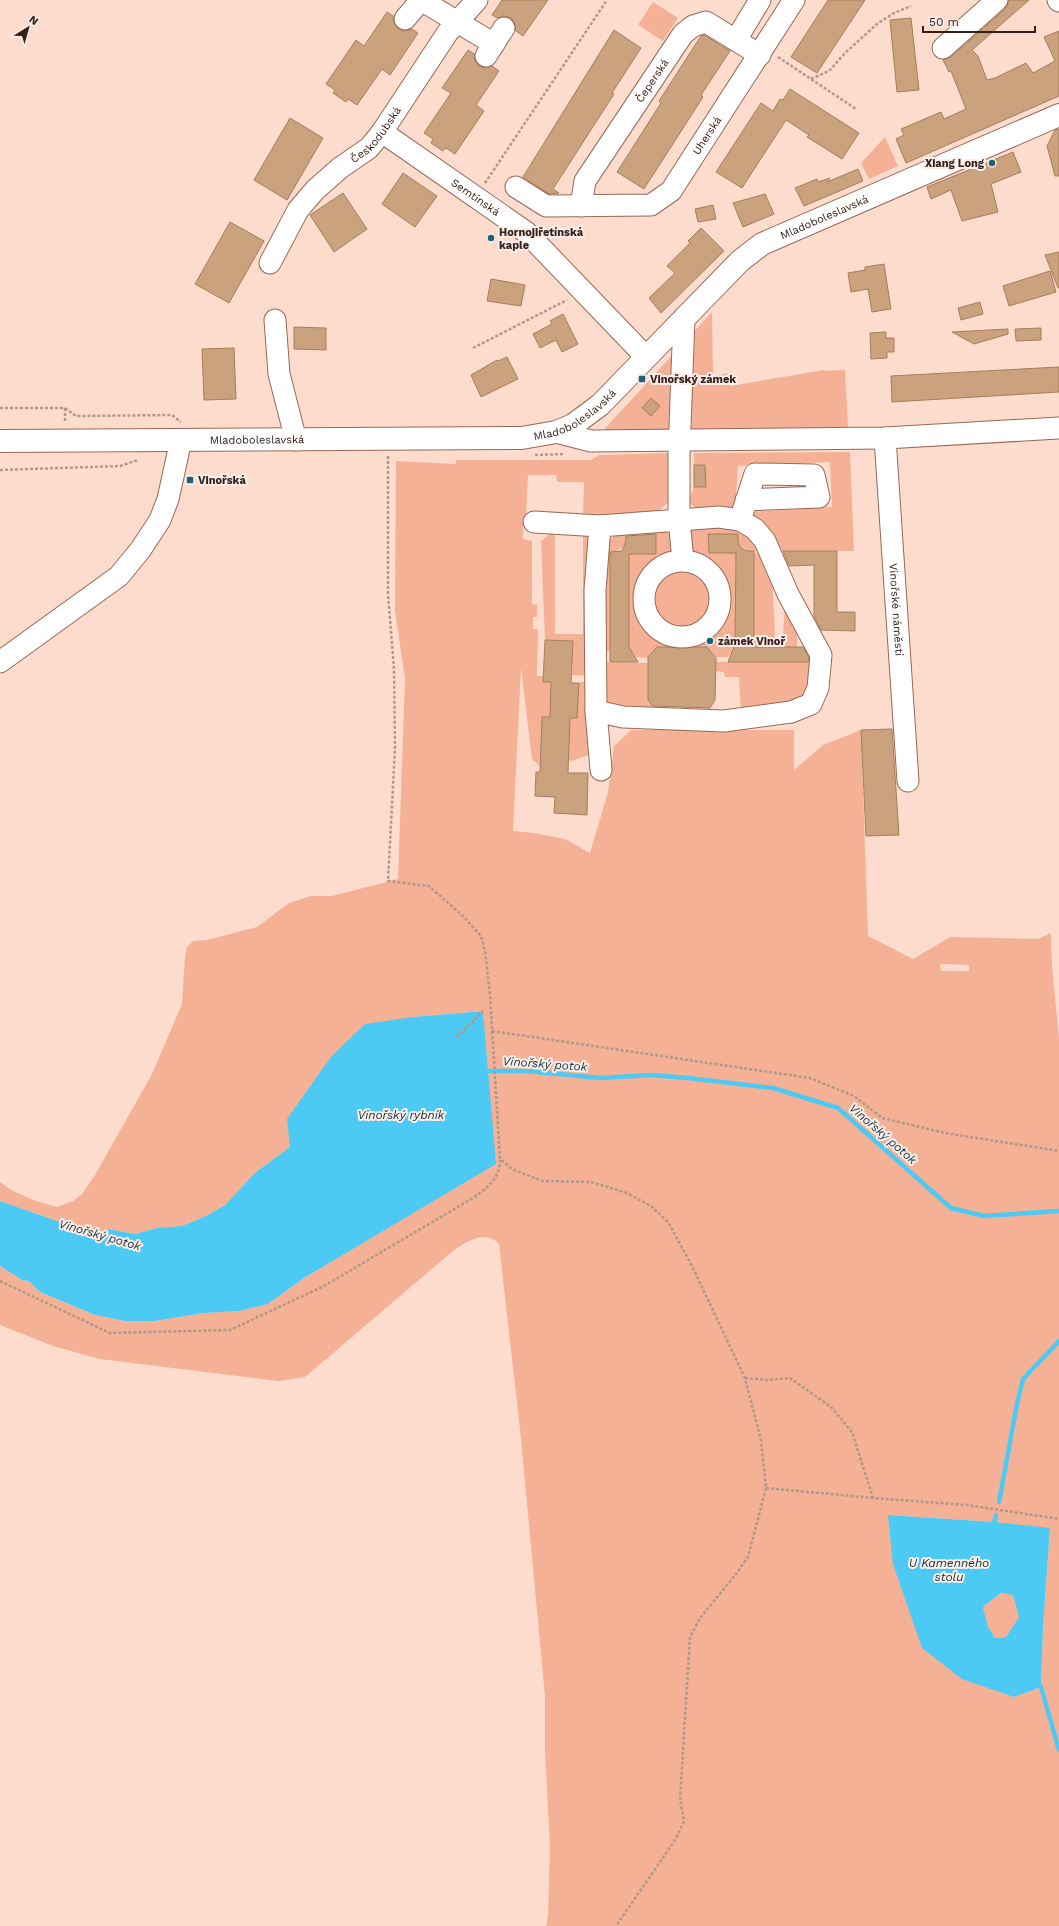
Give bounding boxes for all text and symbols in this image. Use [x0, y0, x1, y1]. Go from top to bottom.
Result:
north arrow [8, 8, 48, 48]
scale bar [923, 8, 1035, 34]
text: N [27, 13, 41, 28]
text: 50 m [929, 15, 959, 29]
street label: Čeperská [632, 57, 672, 105]
street label: Českodubská [347, 104, 404, 166]
street label: Uherská [690, 114, 724, 157]
place label: Xiang Long [925, 157, 985, 170]
marker: Xiang Long [987, 158, 997, 168]
street label: Semtínská [448, 176, 502, 219]
street label: Mladoboleslavská [778, 193, 870, 242]
place label: Hornojiřetínská kaple [499, 226, 584, 252]
marker: Hornojiřetínská kaple [486, 233, 496, 243]
place label: Vinořský zámek [650, 373, 736, 386]
marker: Vinořský zámek [637, 374, 647, 384]
street label: Mladoboleslavská [532, 387, 619, 443]
street label: Mladoboleslavská [210, 433, 304, 447]
place label: Vinořská [198, 474, 246, 487]
marker: Vinořská [185, 475, 195, 485]
street label: Vinořské náměstí [886, 563, 906, 657]
place label: zámek Vinoř [718, 635, 785, 648]
marker: zámek Vinoř [705, 636, 715, 646]
water label: Vinořský potok [502, 1054, 588, 1074]
water label: Vinořský potok [846, 1101, 920, 1167]
water label: Vinořský rybník [358, 1108, 445, 1122]
water label: Vinořský potok [57, 1217, 143, 1254]
water label: U Kamenného stolu [909, 1556, 989, 1584]

